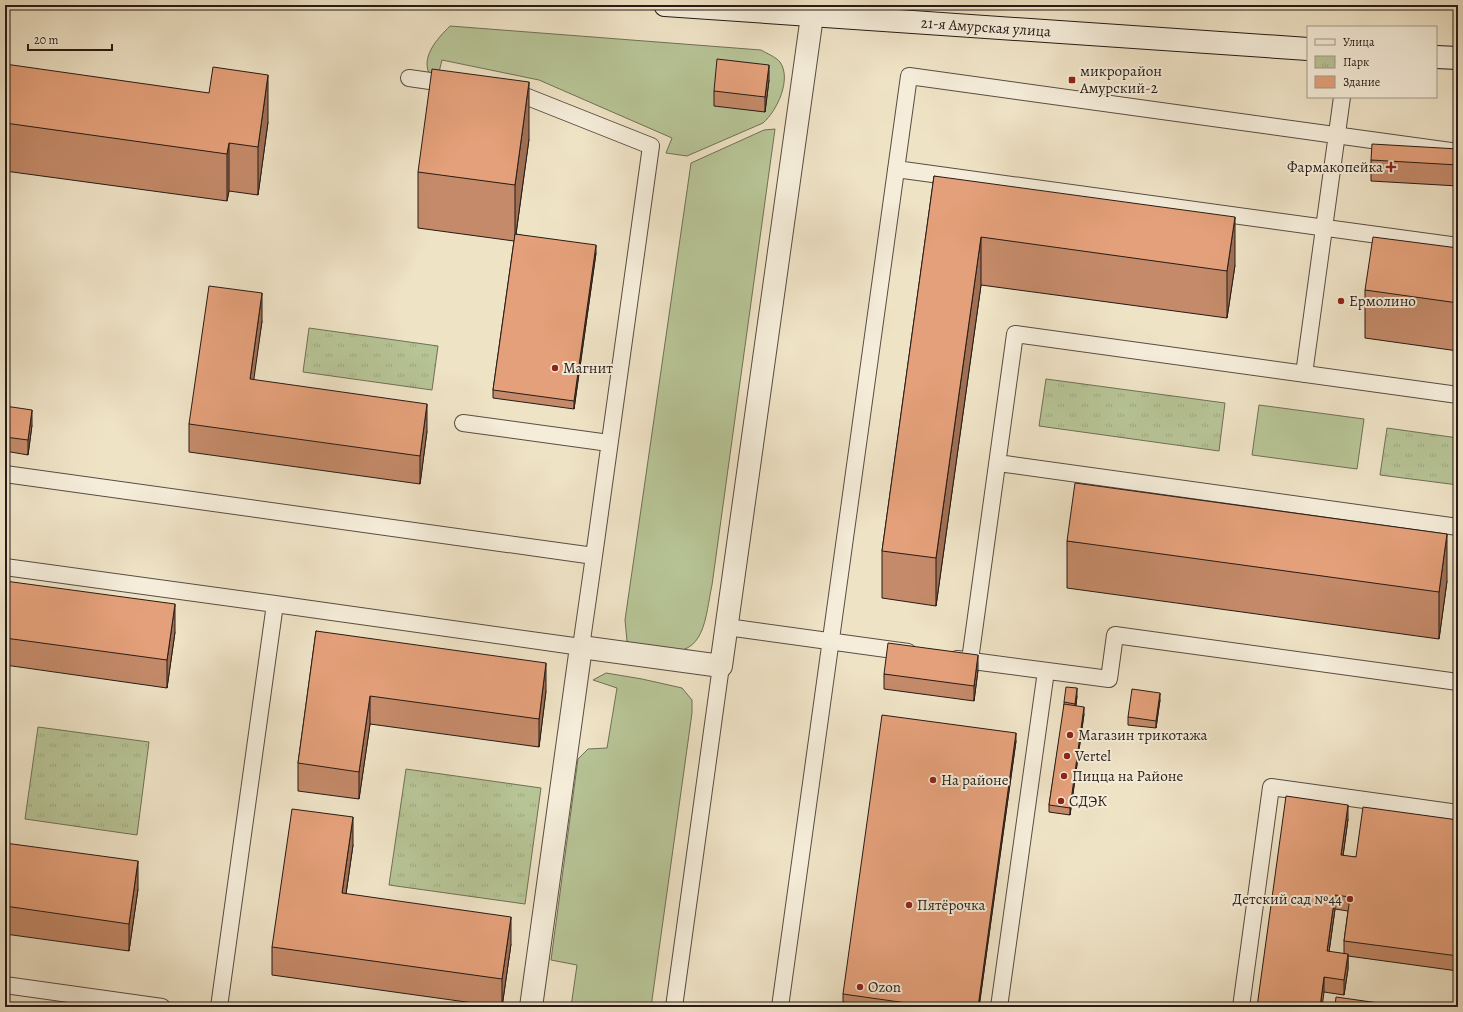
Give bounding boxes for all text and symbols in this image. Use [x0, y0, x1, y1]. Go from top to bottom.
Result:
street label: 21-я Амурская улица [920, 12, 1052, 42]
scale bar [28, 26, 112, 52]
legend [1307, 26, 1437, 98]
text: 20 m [34, 32, 58, 48]
text: Улица [1343, 34, 1375, 50]
text: Парк [1343, 54, 1369, 70]
place label: микрорайон Амурский-2 [1079, 61, 1162, 98]
text: Здание [1343, 74, 1380, 90]
marker: микрорайон Амурский-2 [1067, 75, 1077, 85]
place label: Фармакопейка [1287, 157, 1383, 177]
marker: Фармакопейка [1386, 162, 1396, 172]
place label: Ермолино [1349, 291, 1416, 311]
marker: Ермолино [1336, 296, 1346, 306]
place label: Магнит [563, 358, 613, 378]
marker: Магнит [550, 363, 560, 373]
place label: Магазин трикотажа [1078, 725, 1208, 745]
marker: Магазин трикотажа [1065, 730, 1075, 740]
place label: Vertel [1074, 746, 1111, 766]
marker: Vertel [1062, 751, 1072, 761]
place label: Пицца на Районе [1072, 766, 1183, 786]
place label: На районе [941, 770, 1009, 790]
marker: Пицца на Районе [1059, 771, 1069, 781]
marker: На районе [928, 775, 938, 785]
place label: СДЭК [1069, 791, 1107, 811]
marker: СДЭК [1056, 796, 1066, 806]
place label: Детский сад №44 [1233, 889, 1342, 909]
marker: Детский сад №44 [1345, 894, 1355, 904]
place label: Пятёрочка [917, 895, 986, 915]
marker: Пятёрочка [904, 900, 914, 910]
place label: Ozon [868, 977, 901, 997]
marker: Ozon [855, 982, 865, 992]

